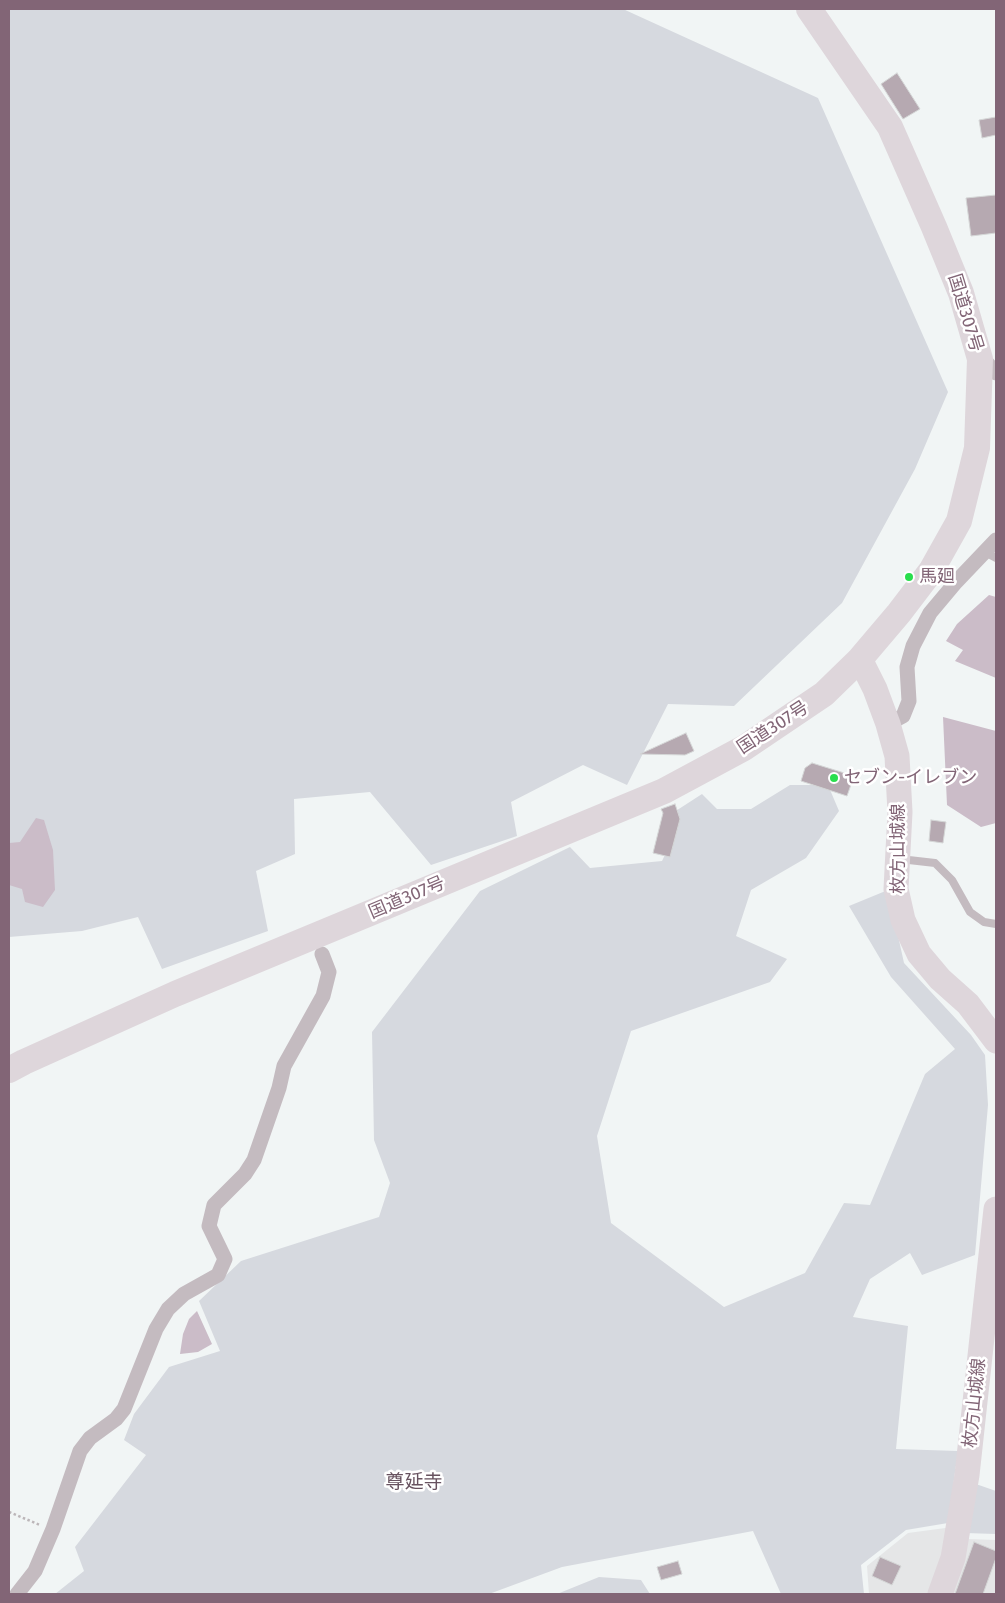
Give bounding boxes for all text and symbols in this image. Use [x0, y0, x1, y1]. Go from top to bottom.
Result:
street label: 国道307号 [943, 271, 987, 355]
place label: 馬廻 [919, 566, 955, 588]
marker: 馬廻 [903, 571, 915, 583]
street label: 国道307号 [733, 697, 813, 759]
place label: セブン-イレブン [844, 767, 977, 789]
marker: セブン-イレブン [828, 772, 840, 784]
street label: 枚方山城線 [888, 804, 910, 894]
street label: 国道307号 [366, 872, 448, 924]
street label: 枚方山城線 [960, 1357, 990, 1449]
district label: 尊延寺 [386, 1472, 442, 1494]

